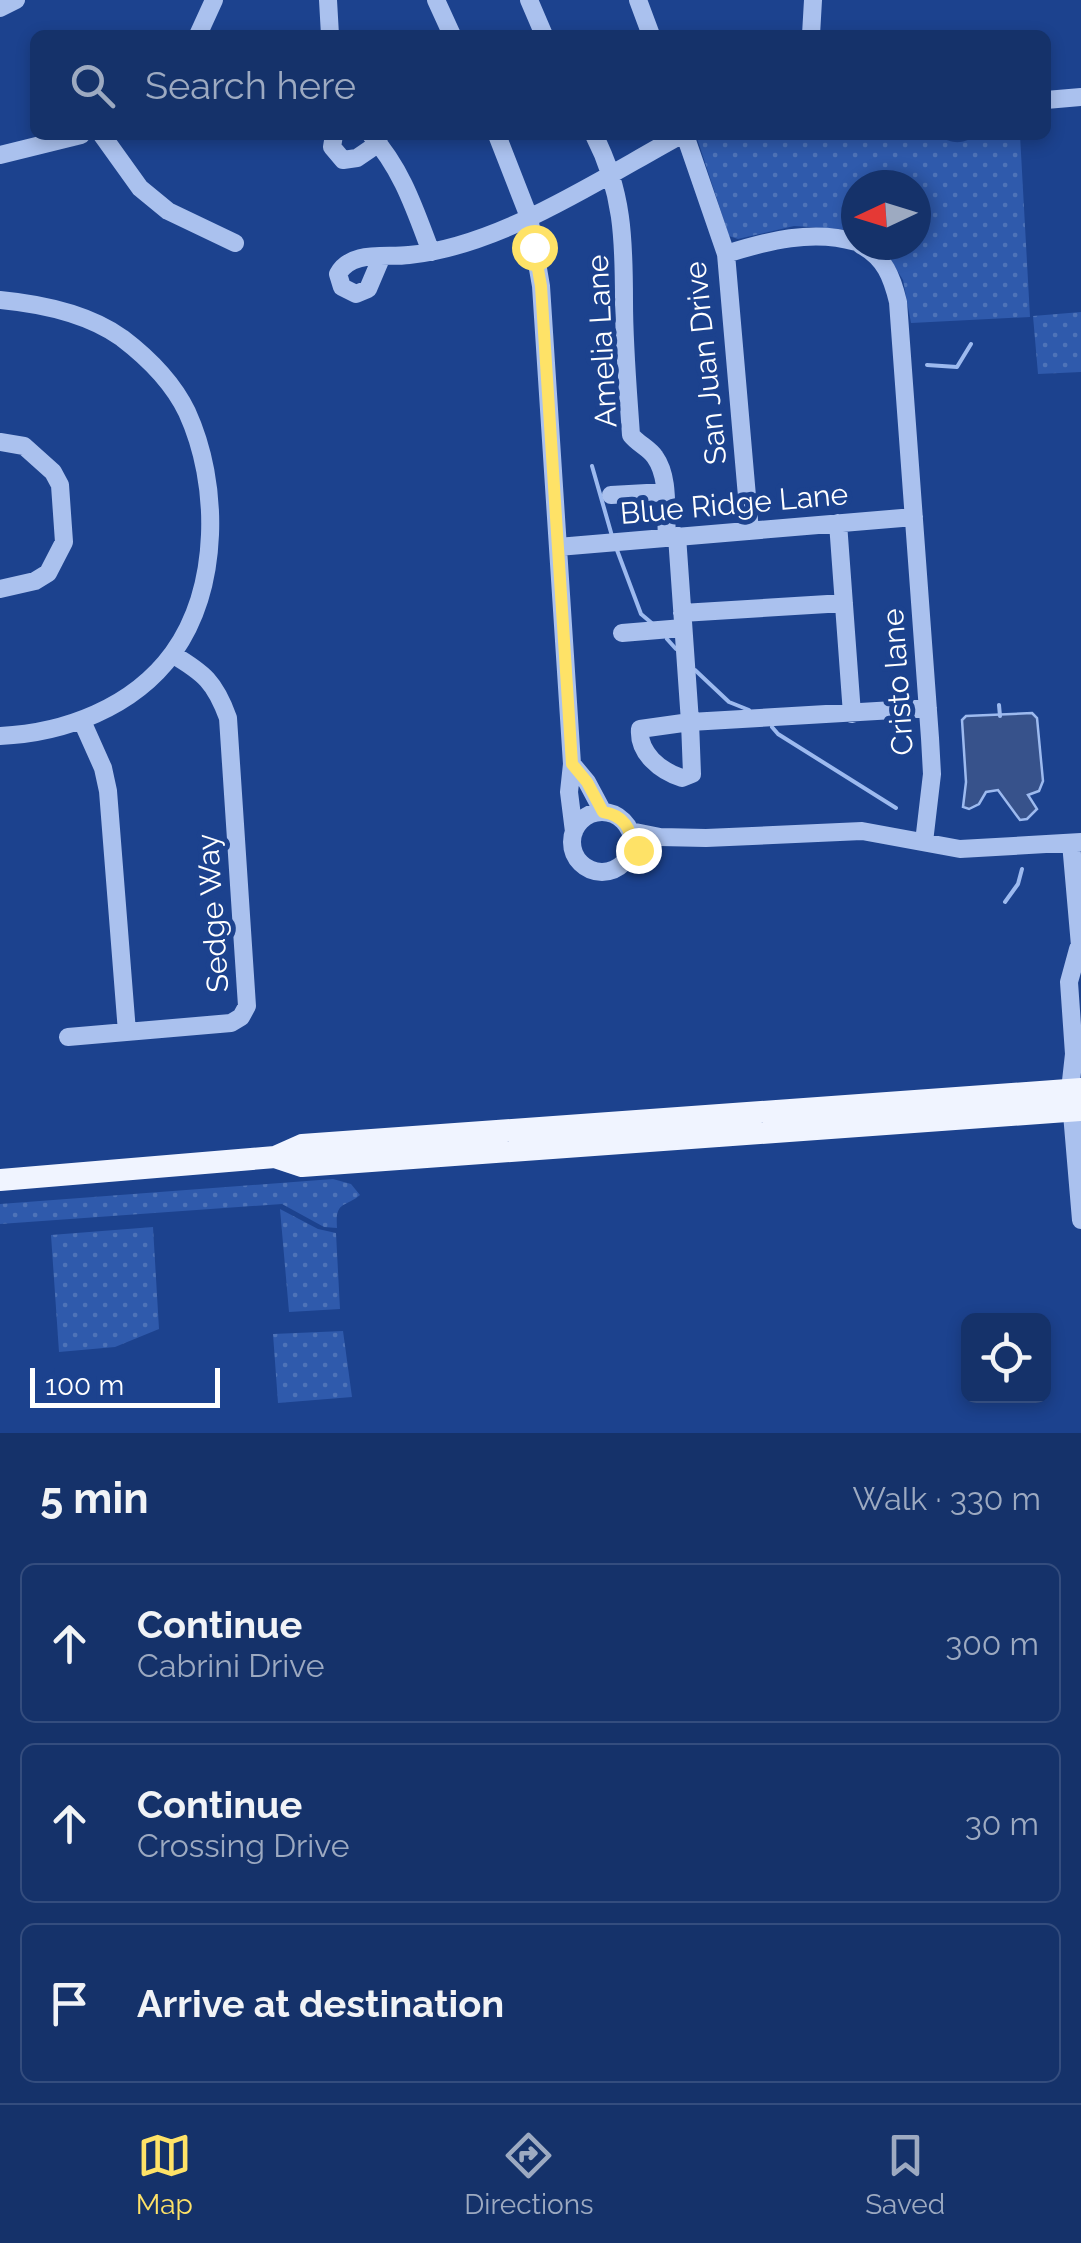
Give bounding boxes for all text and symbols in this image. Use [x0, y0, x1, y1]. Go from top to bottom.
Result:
search box [30, 30, 1051, 140]
icon: search [65, 58, 120, 113]
text: Search here [145, 63, 356, 108]
north arrow [841, 170, 931, 260]
route start [512, 225, 558, 271]
street label: Amelia Lane [579, 254, 624, 428]
street label: San Juan Drive [677, 260, 734, 466]
street label: Blue Ridge Lane [619, 476, 849, 531]
street label: Cristo lane [875, 607, 920, 757]
route end [616, 828, 662, 874]
street label: Sedge Way [189, 832, 236, 994]
map controls [961, 1313, 1051, 1403]
button: locate [961, 1313, 1051, 1403]
scale bar [30, 1363, 220, 1408]
text: 100 m [45, 1369, 124, 1402]
text: 5 min [40, 1474, 149, 1523]
text: Walk · 330 m [852, 1480, 1041, 1517]
text: Continue [137, 1602, 302, 1647]
icon: ahead [42, 1616, 97, 1671]
text: 300 m [945, 1625, 1039, 1662]
text: Cabrini Drive [137, 1647, 325, 1684]
text: Continue [137, 1782, 302, 1827]
icon: ahead [42, 1796, 97, 1851]
text: 30 m [965, 1805, 1039, 1842]
text: Crossing Drive [137, 1827, 350, 1864]
icon: arrive [42, 1976, 97, 2031]
text: Arrive at destination [137, 1981, 504, 2026]
tab: Map [136, 2128, 193, 2221]
tab: Directions [464, 2128, 594, 2221]
tab: Saved [865, 2128, 945, 2221]

